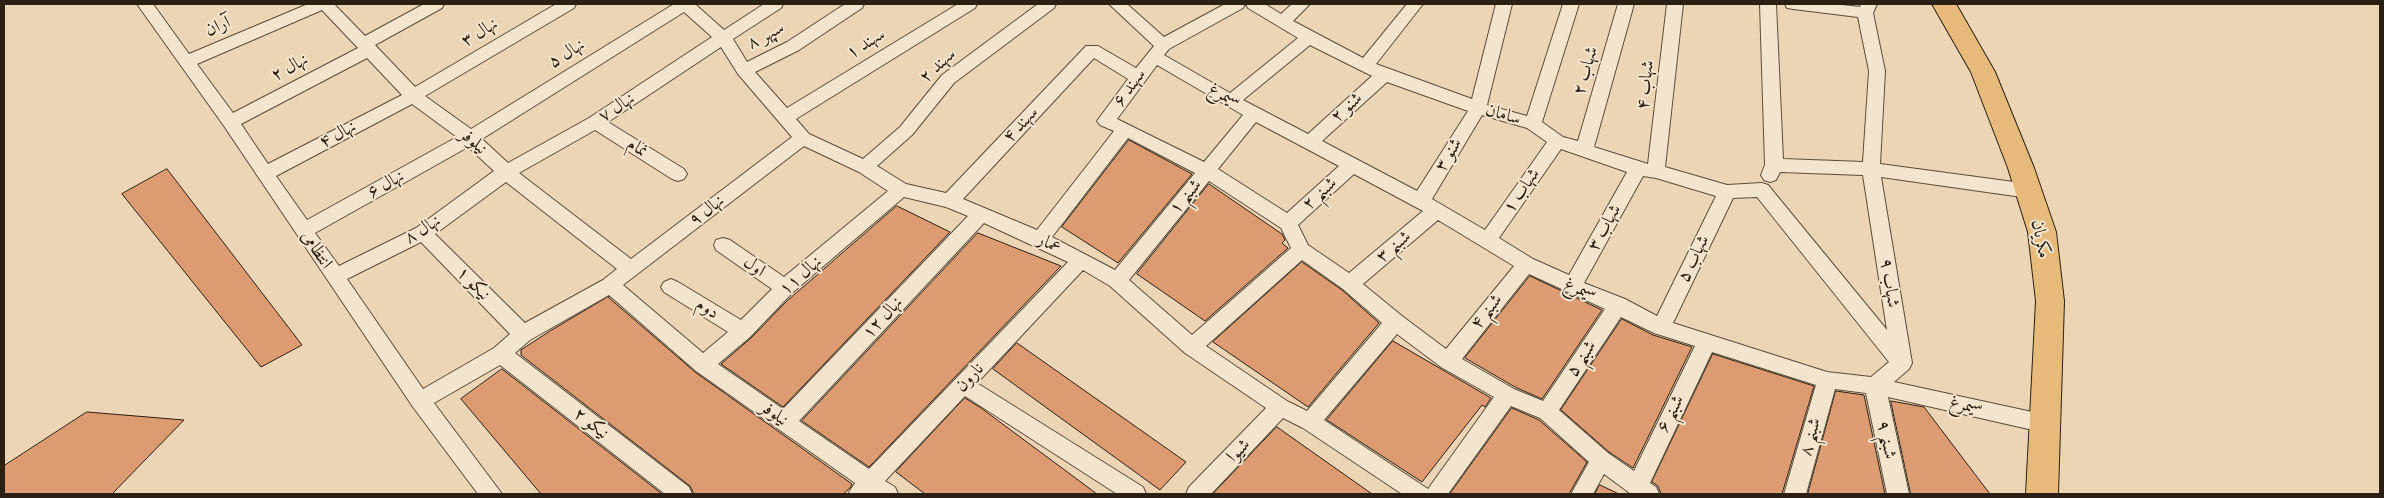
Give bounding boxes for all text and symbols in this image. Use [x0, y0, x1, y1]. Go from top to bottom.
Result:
street label: آران [202, 12, 234, 42]
street label: نهال ۳ [458, 14, 502, 52]
street label: سپهر ۸ [744, 17, 788, 55]
street label: سهند ۱ [843, 24, 889, 64]
street label: نهال ۵ [545, 35, 589, 73]
street label: سهند ۲ [915, 44, 961, 88]
street label: شهاب ۲ [1569, 44, 1603, 98]
street label: نهال ۲ [268, 49, 312, 87]
street label: شهاب ۴ [1633, 59, 1659, 111]
street label: سهند ۶ [1109, 65, 1151, 111]
street label: سیمرغ [1204, 79, 1244, 113]
street label: نهال ۷ [595, 88, 639, 128]
street label: شنو ۲ [1327, 88, 1367, 128]
street label: سامان [1483, 100, 1523, 130]
street label: سهند ۴ [999, 102, 1043, 148]
street label: نهال ۴ [316, 116, 360, 154]
street label: نیلوفر [455, 124, 491, 160]
street label: نمام [623, 134, 651, 162]
street label: شنو ۳ [1431, 134, 1467, 176]
street label: شهاب ۱ [1499, 164, 1545, 218]
street label: نهال ۶ [364, 166, 408, 204]
street label: شبنم ۲ [1298, 173, 1342, 215]
street label: شبنم ۱ [1165, 175, 1207, 219]
street label: نهال ۹ [685, 191, 729, 231]
street label: شهاب ۳ [1584, 201, 1626, 255]
street label: نهال ۸ [401, 211, 445, 249]
street label: مکریان [2026, 218, 2054, 260]
street label: شبنم ۳ [1372, 226, 1416, 268]
street label: انتظامی [295, 227, 337, 273]
street label: عمار [1033, 229, 1065, 259]
street label: شهاب ۵ [1673, 232, 1715, 286]
street label: اول [739, 252, 769, 282]
street label: نهال ۱۱ [775, 252, 827, 300]
street label: شهاب ۹ [1874, 257, 1904, 309]
street label: نیکو ۱ [452, 263, 494, 305]
street label: سیمرغ [1561, 274, 1599, 306]
street label: شبنم ۴ [1466, 290, 1508, 334]
street label: نهال ۱۲ [858, 293, 908, 343]
street label: دوم [691, 294, 723, 324]
street label: شبنم ۵ [1562, 337, 1602, 381]
street label: نارون [951, 359, 989, 397]
street label: شبنم ۶ [1653, 392, 1689, 436]
street label: سیمرغ [1947, 392, 1985, 420]
street label: نیلوفر [756, 397, 792, 431]
street label: نیکو ۲ [569, 403, 613, 445]
street label: شبنم ۸ [1796, 415, 1826, 459]
street label: شبنم ۹ [1871, 419, 1901, 461]
street label: شیوا [1223, 435, 1255, 467]

